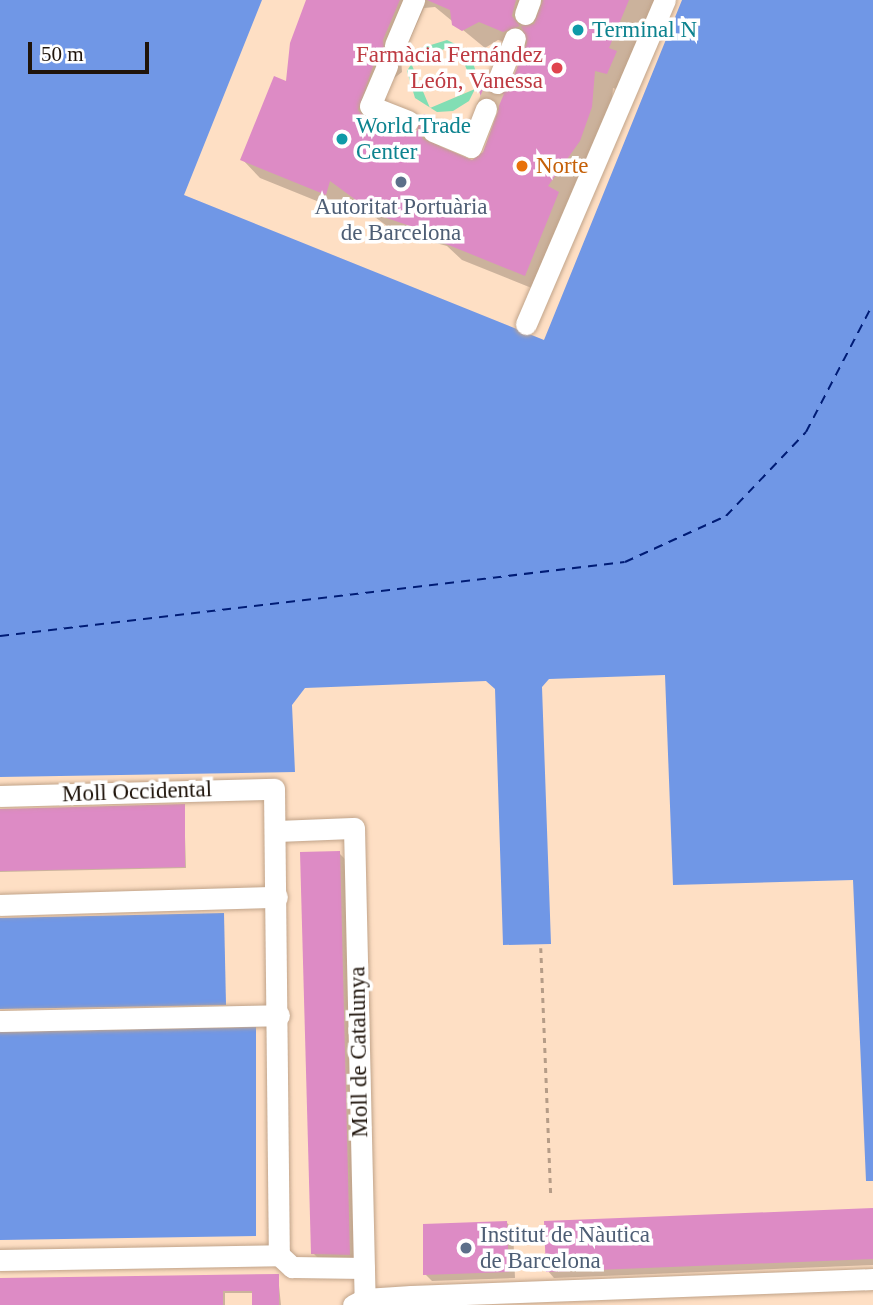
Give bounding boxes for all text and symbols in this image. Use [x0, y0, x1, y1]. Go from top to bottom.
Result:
place label: Terminal N [592, 16, 696, 44]
marker: Terminal N [570, 22, 586, 38]
scale bar [32, 28, 152, 72]
place label: Farmàcia Fernández León, Vanessa [348, 41, 543, 95]
text: 50 m [41, 42, 84, 66]
marker: Farmàcia Fernández León, Vanessa [549, 60, 565, 76]
place label: World Trade Center [356, 112, 472, 166]
marker: World Trade Center [334, 131, 350, 147]
place label: Norte [536, 152, 591, 180]
marker: Norte [514, 158, 530, 174]
marker: Autoritat Portuària de Barcelona [393, 174, 409, 190]
place label: Autoritat Portuària de Barcelona [310, 193, 492, 247]
street label: Moll Occidental [62, 776, 212, 808]
street label: Moll de Catalunya [344, 966, 374, 1138]
place label: Institut de Nàutica de Barcelona [480, 1221, 658, 1275]
marker: Institut de Nàutica de Barcelona [458, 1240, 474, 1256]

